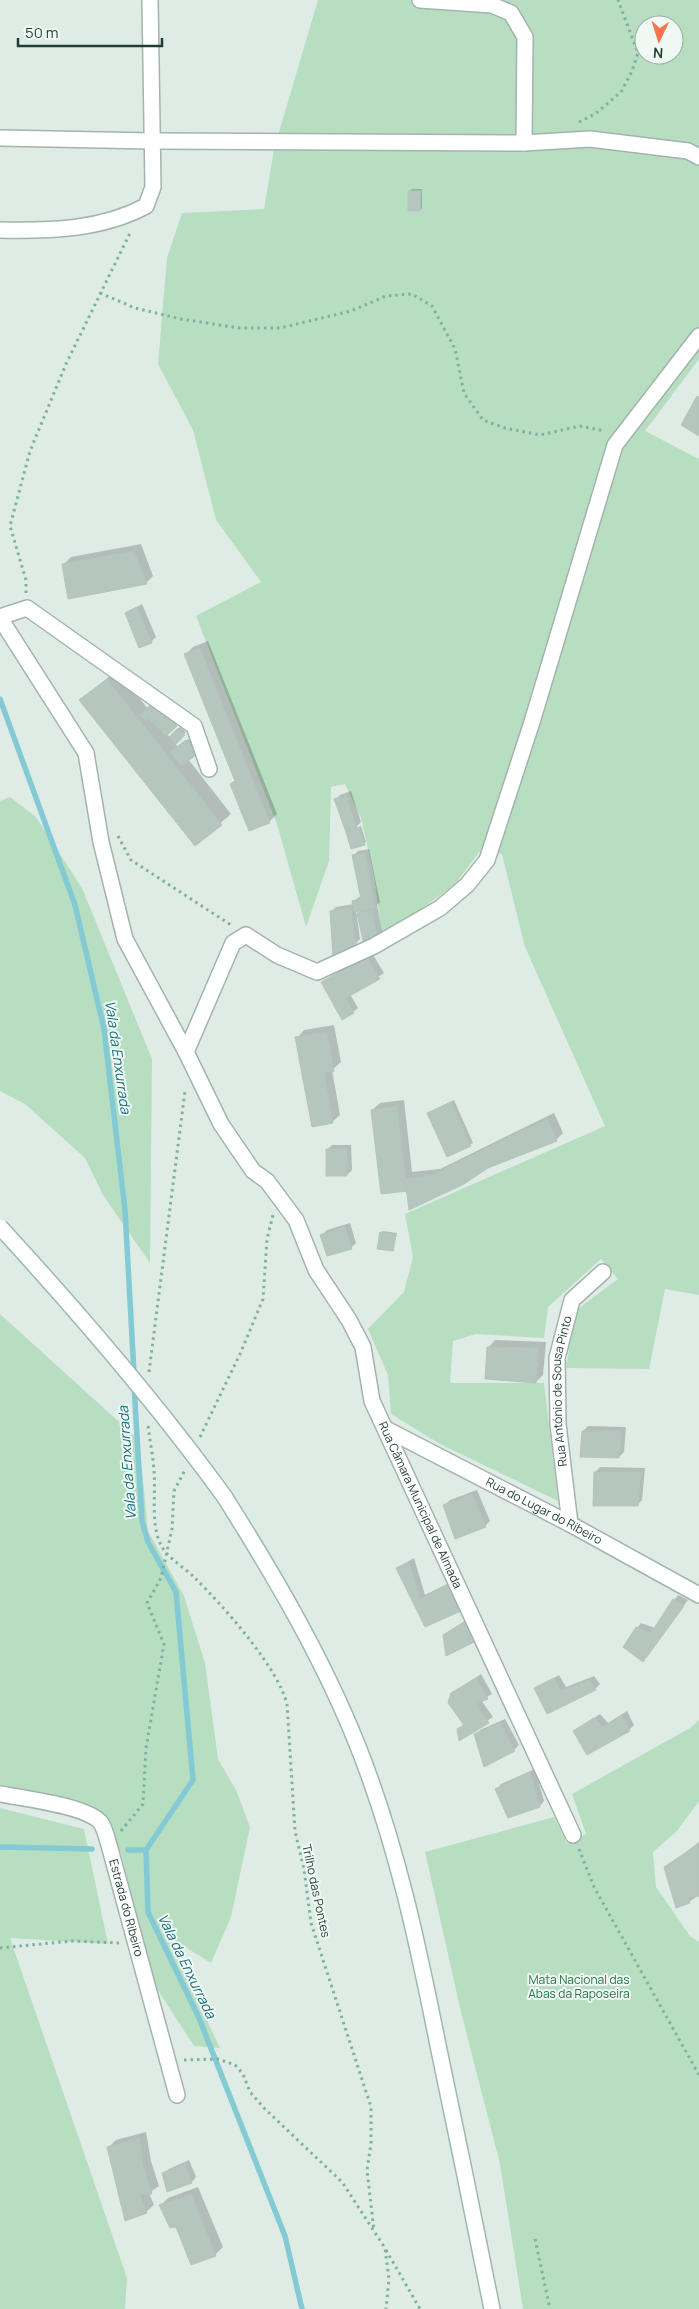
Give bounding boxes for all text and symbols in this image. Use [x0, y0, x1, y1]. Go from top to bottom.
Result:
scale bar [18, 15, 161, 47]
north arrow [634, 15, 684, 65]
text: 50 m [25, 22, 59, 43]
text: N [652, 44, 664, 63]
water label: Vala da Enxurrada [101, 999, 136, 1116]
street label: Rua António de Sousa Pinto [548, 1314, 576, 1468]
water label: Vala da Enxurrada [113, 1404, 140, 1521]
street label: Rua Câmara Municipal de Almada [375, 1419, 467, 1591]
street label: Rua do Lugar do Ribeiro [483, 1473, 606, 1548]
street label: Trilho das Pontes [298, 1843, 335, 1939]
street label: Estrada do Ribeiro [105, 1857, 148, 1958]
water label: Vala da Enxurrada [154, 1910, 222, 2022]
park label: Mata Nacional das Abas da Raposeira [528, 1971, 630, 2002]

